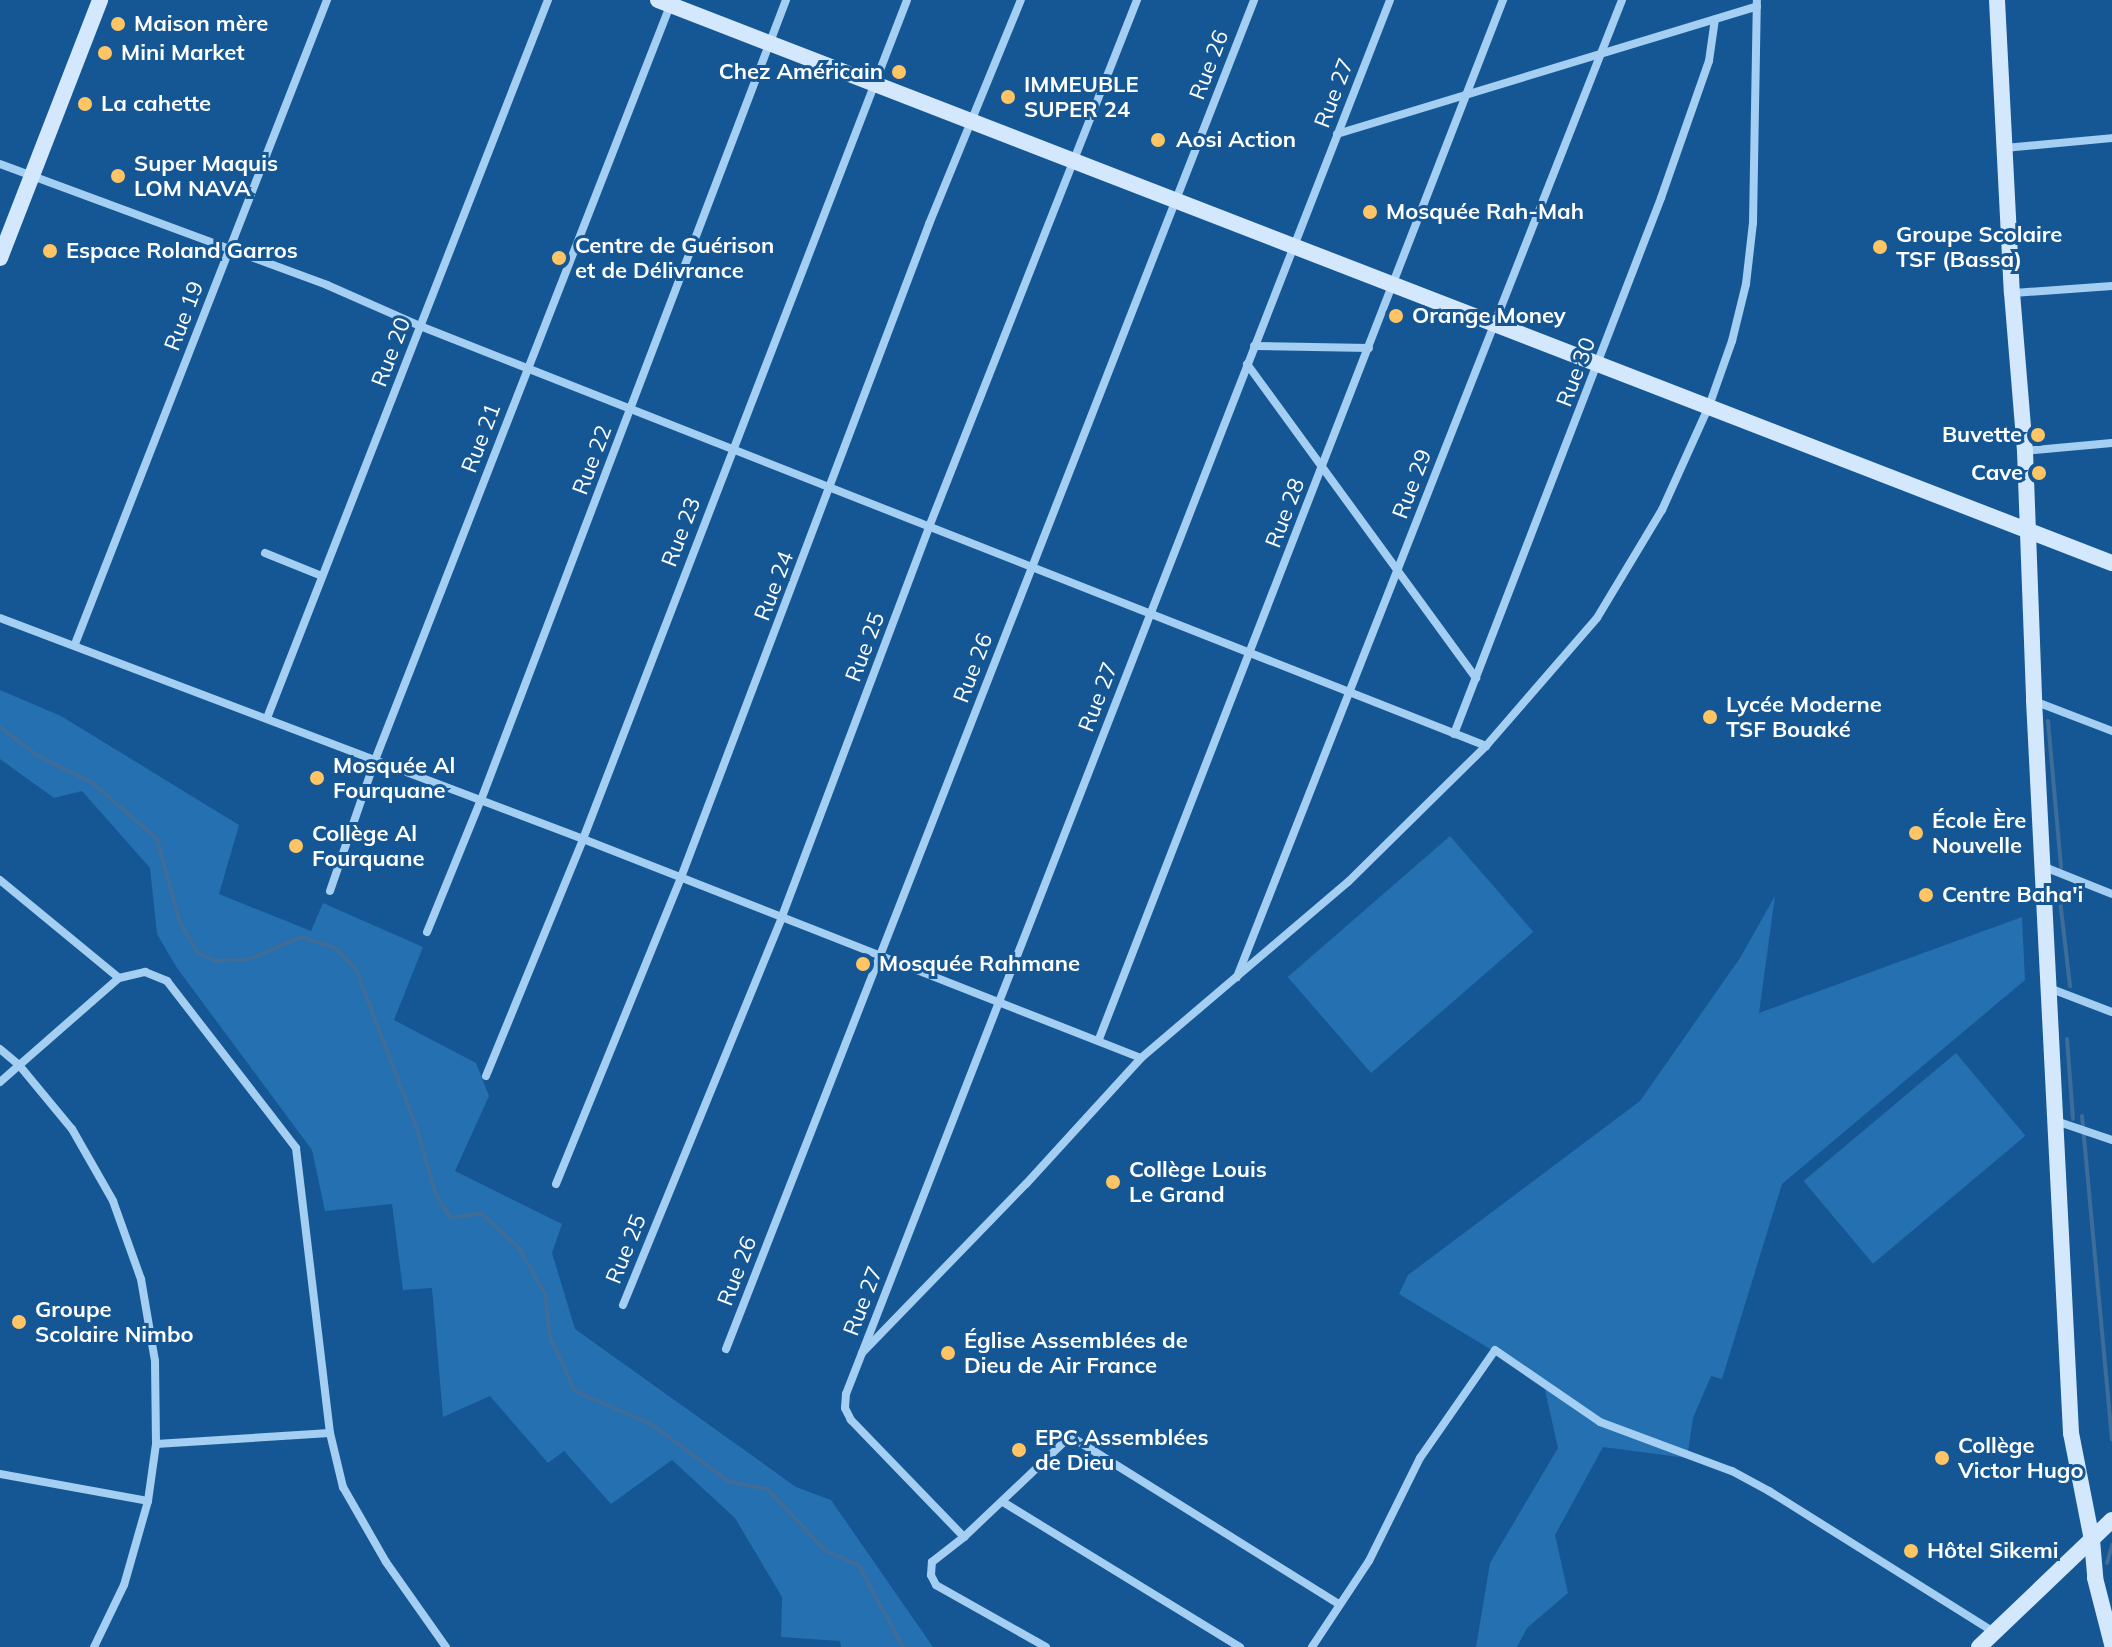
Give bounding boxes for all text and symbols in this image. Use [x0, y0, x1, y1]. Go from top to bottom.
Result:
place label: Maison mère [134, 11, 268, 37]
marker: Maison mère [109, 15, 127, 33]
street label: Rue 26 [1184, 27, 1234, 103]
place label: Mini Market [121, 40, 245, 66]
marker: Mini Market [96, 44, 114, 62]
street label: Rue 27 [1309, 55, 1359, 131]
place label: Chez Américain [719, 59, 883, 85]
marker: Chez Américain [890, 63, 908, 81]
place label: IMMEUBLE SUPER 24 [1024, 71, 1138, 122]
marker: IMMEUBLE SUPER 24 [999, 88, 1017, 106]
place label: La cahette [101, 91, 211, 117]
marker: La cahette [76, 95, 94, 113]
place label: Aosi Action [1176, 127, 1296, 153]
marker: Aosi Action [1147, 129, 1169, 151]
place label: Super Maquis LOM NAVA [134, 150, 278, 202]
marker: Super Maquis LOM NAVA [109, 167, 127, 185]
place label: Mosquée Rah-Mah [1386, 199, 1584, 225]
marker: Mosquée Rah-Mah [1361, 203, 1379, 221]
place label: Groupe Scolaire TSF (Bassa) [1896, 221, 2062, 272]
place label: Centre de Guérison et de Délivrance [575, 232, 774, 284]
place label: Espace Roland Garros [66, 238, 298, 264]
marker: Groupe Scolaire TSF (Bassa) [1871, 238, 1889, 256]
marker: Espace Roland Garros [41, 242, 59, 260]
marker: Centre de Guérison et de Délivrance [550, 249, 568, 267]
street label: Rue 19 [159, 278, 209, 354]
place label: Orange Money [1412, 303, 1566, 329]
marker: Orange Money [1387, 307, 1405, 325]
street label: Rue 20 [366, 314, 416, 390]
street label: Rue 30 [1551, 334, 1601, 410]
street label: Rue 21 [456, 400, 506, 476]
street label: Rue 22 [567, 422, 617, 498]
place label: Buvette [1942, 422, 2022, 448]
marker: Buvette [2029, 426, 2047, 444]
street label: Rue 29 [1387, 446, 1437, 522]
place label: Cave [1971, 460, 2023, 486]
marker: Cave [2030, 464, 2048, 482]
street label: Rue 28 [1260, 475, 1310, 551]
street label: Rue 23 [656, 494, 706, 570]
street label: Rue 24 [749, 548, 799, 624]
street label: Rue 25 [840, 609, 890, 685]
street label: Rue 26 [948, 630, 998, 706]
street label: Rue 27 [1073, 659, 1123, 735]
place label: Lycée Moderne TSF Bouaké [1726, 691, 1882, 742]
marker: Lycée Moderne TSF Bouaké [1701, 708, 1719, 726]
place label: Mosquée Al Fourquane [333, 752, 455, 804]
marker: Mosquée Al Fourquane [308, 769, 326, 787]
place label: École Ère Nouvelle [1932, 807, 2026, 858]
place label: Collège Al Fourquane [312, 820, 425, 872]
marker: École Ère Nouvelle [1907, 824, 1925, 842]
marker: Collège Al Fourquane [287, 837, 305, 855]
place label: Centre Baha'i [1942, 882, 2083, 908]
marker: Centre Baha'i [1917, 886, 1935, 904]
place label: Mosquée Rahmane [879, 951, 1080, 977]
marker: Mosquée Rahmane [854, 955, 872, 973]
place label: Collège Louis Le Grand [1129, 1156, 1267, 1208]
marker: Collège Louis Le Grand [1104, 1173, 1122, 1191]
street label: Rue 25 [600, 1211, 652, 1287]
street label: Rue 26 [712, 1233, 762, 1309]
street label: Rue 27 [838, 1263, 888, 1339]
place label: Groupe Scolaire Nimbo [35, 1296, 194, 1348]
marker: Groupe Scolaire Nimbo [10, 1313, 28, 1331]
place label: Église Assemblées de Dieu de Air France [964, 1327, 1188, 1378]
marker: Église Assemblées de Dieu de Air France [939, 1344, 957, 1362]
place label: EPC Assemblées de Dieu [1035, 1424, 1208, 1476]
place label: Collège Victor Hugo [1958, 1432, 2084, 1484]
marker: EPC Assemblées de Dieu [1010, 1441, 1028, 1459]
marker: Collège Victor Hugo [1933, 1449, 1951, 1467]
place label: Hôtel Sikemi [1927, 1538, 2058, 1564]
marker: Hôtel Sikemi [1902, 1542, 1920, 1560]

